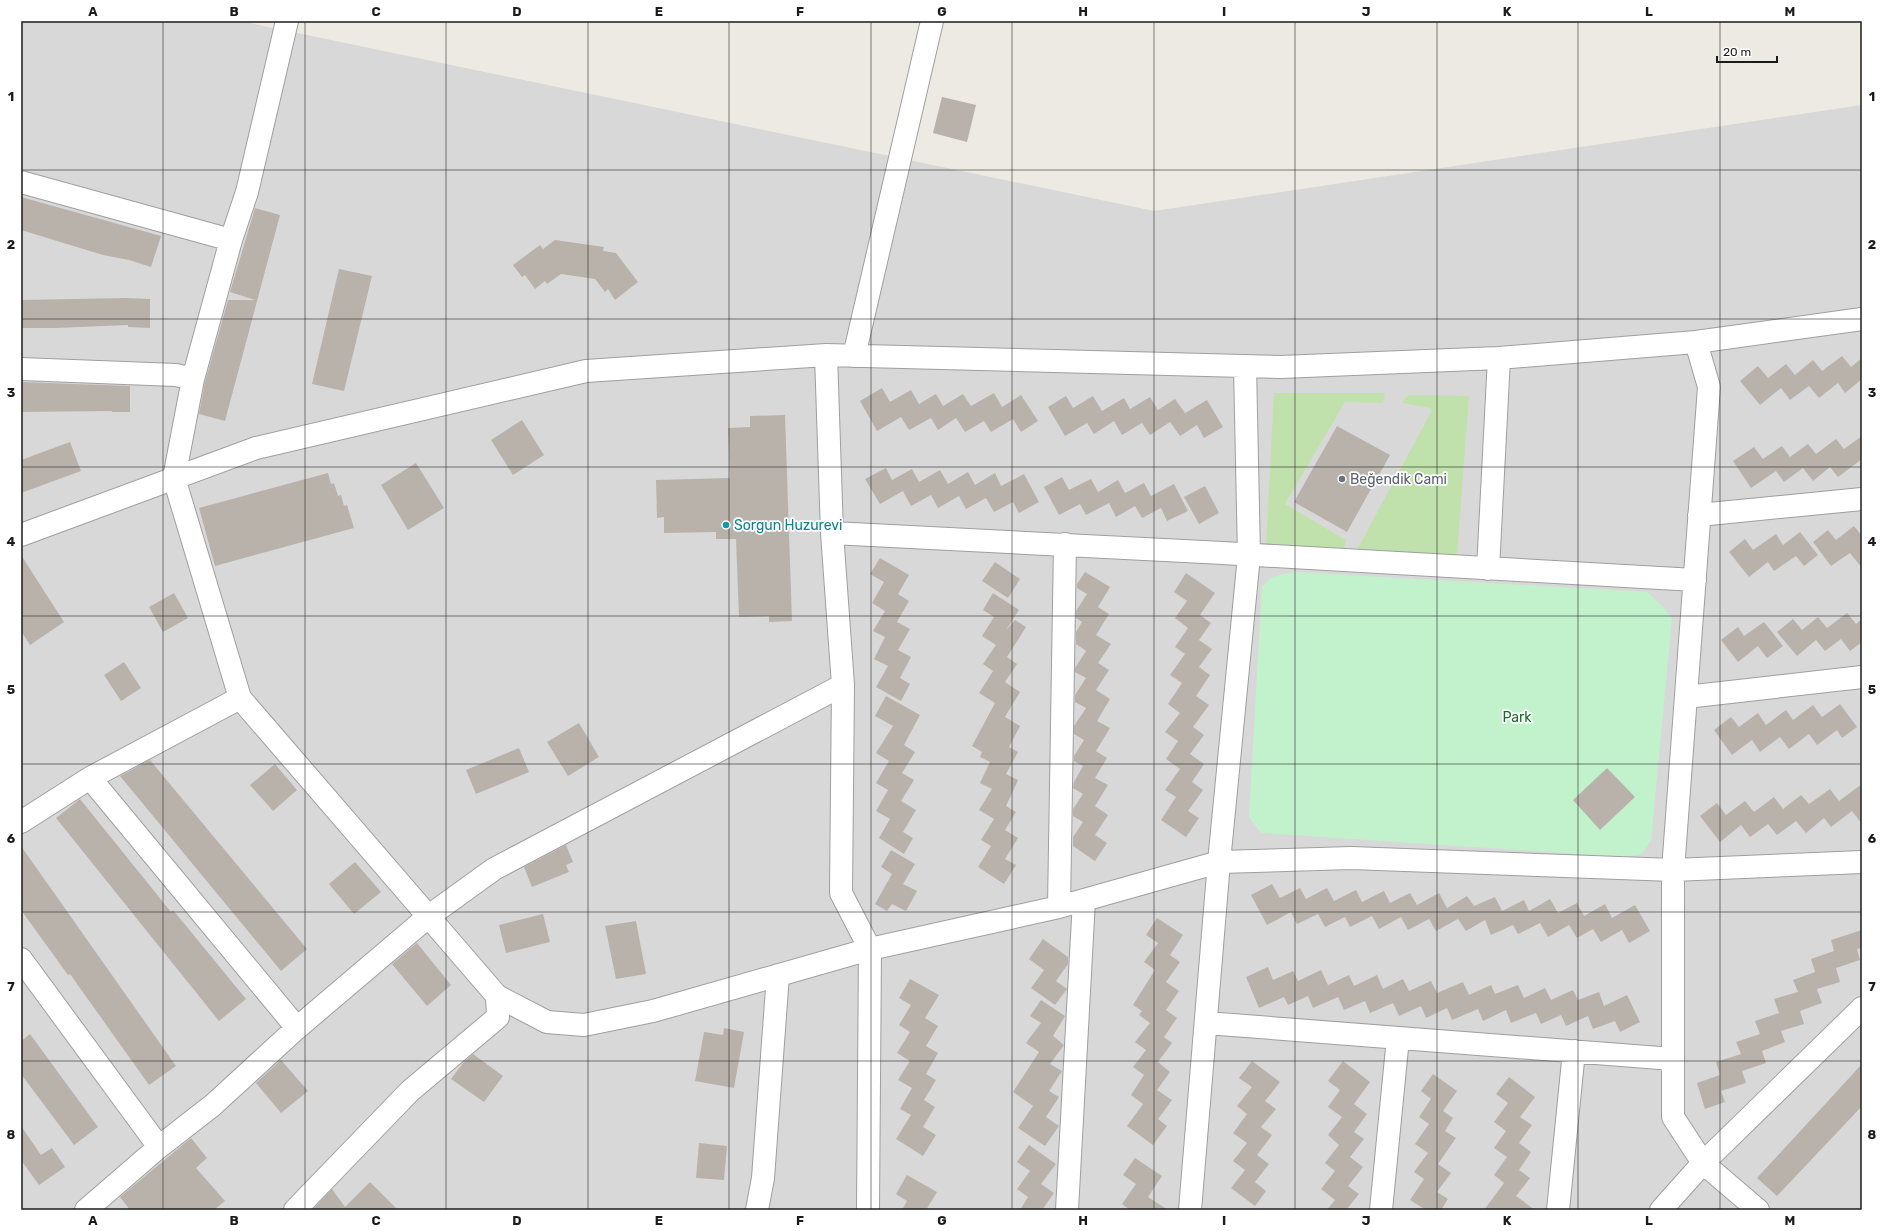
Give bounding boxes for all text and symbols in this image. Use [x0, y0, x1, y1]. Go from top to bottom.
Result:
text: A [88, 4, 98, 19]
text: B [229, 4, 239, 19]
text: C [371, 4, 381, 19]
text: D [512, 4, 522, 19]
text: E [655, 4, 663, 19]
text: F [796, 4, 804, 19]
text: G [937, 4, 947, 19]
text: H [1078, 4, 1088, 19]
text: I [1222, 4, 1226, 19]
text: J [1362, 4, 1370, 19]
text: K [1503, 4, 1512, 19]
text: L [1645, 4, 1653, 19]
text: M [1785, 4, 1795, 19]
scale bar [1717, 38, 1777, 64]
text: 20 m [1723, 45, 1751, 59]
text: 1 [8, 89, 14, 104]
text: 1 [1869, 89, 1875, 104]
text: 2 [7, 237, 15, 252]
text: 2 [1868, 237, 1876, 252]
text: 3 [7, 385, 16, 400]
text: 3 [1868, 385, 1877, 400]
place label: Beğendik Cami [1350, 471, 1447, 488]
marker: Beğendik Cami [1337, 474, 1347, 484]
place label: Sorgun Huzurevi [734, 517, 843, 534]
marker: Sorgun Huzurevi [721, 520, 731, 530]
text: 4 [7, 534, 16, 549]
text: 4 [1868, 534, 1877, 549]
text: 5 [7, 682, 15, 697]
text: 5 [1868, 682, 1876, 697]
park label: Park [1502, 709, 1532, 726]
text: 6 [7, 831, 16, 846]
text: 6 [1868, 831, 1877, 846]
text: 7 [7, 979, 15, 994]
text: 7 [1868, 979, 1876, 994]
text: 8 [7, 1127, 16, 1142]
text: 8 [1868, 1127, 1877, 1142]
text: A [88, 1213, 98, 1228]
text: B [229, 1213, 239, 1228]
text: C [371, 1213, 381, 1228]
text: D [512, 1213, 522, 1228]
text: E [655, 1213, 663, 1228]
text: F [796, 1213, 804, 1228]
text: G [937, 1213, 947, 1228]
text: H [1078, 1213, 1088, 1228]
text: I [1222, 1213, 1226, 1228]
text: J [1362, 1213, 1370, 1228]
text: K [1503, 1213, 1512, 1228]
text: L [1645, 1213, 1653, 1228]
text: M [1785, 1213, 1795, 1228]

